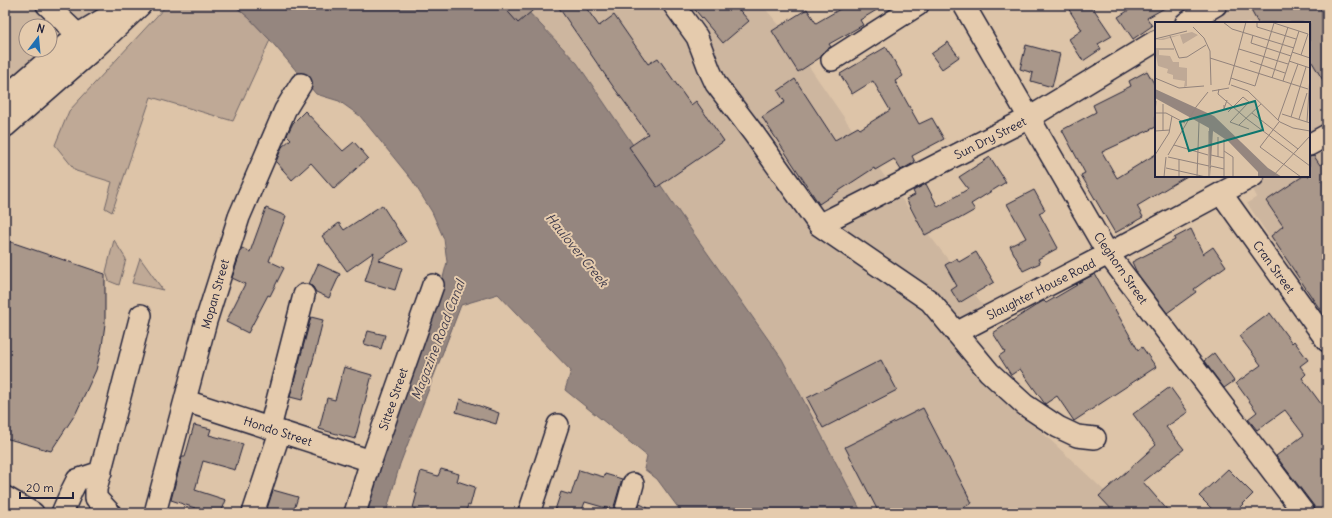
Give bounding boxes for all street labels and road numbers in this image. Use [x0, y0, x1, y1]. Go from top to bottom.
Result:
street label: Sun Dry Street [952, 113, 1028, 163]
street label: Cleghorn Street [1091, 229, 1151, 307]
street label: Cran Street [1250, 238, 1298, 296]
street label: Slaughter House Road [984, 255, 1098, 323]
street label: Mopan Street [198, 257, 232, 331]
street label: Sittee Street [375, 366, 411, 432]
street label: Hondo Street [242, 413, 314, 449]

